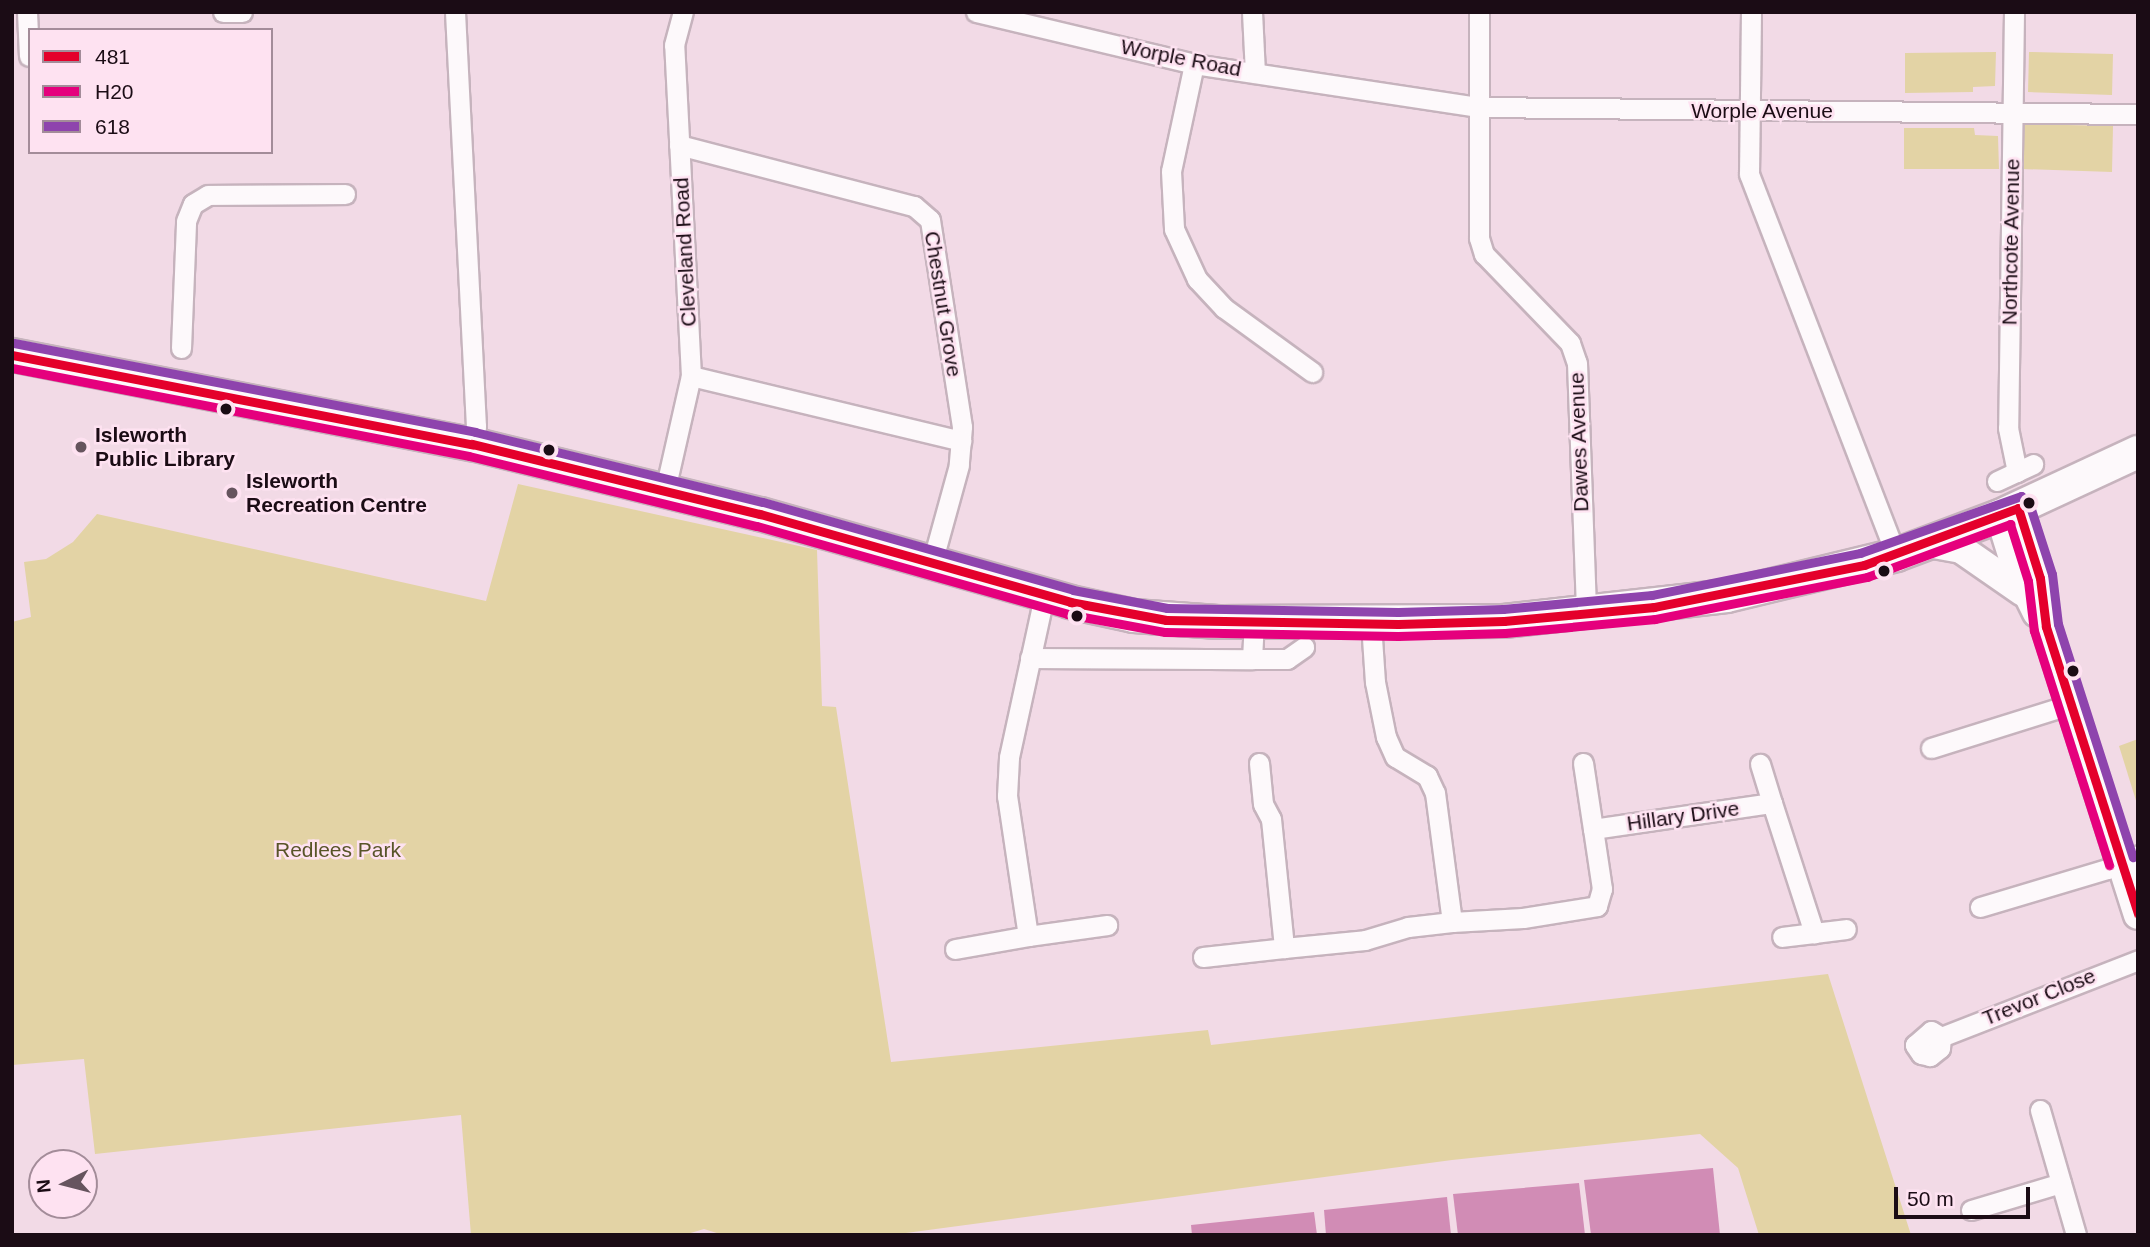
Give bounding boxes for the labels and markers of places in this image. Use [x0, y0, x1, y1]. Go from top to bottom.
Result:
unlabelled marker [219, 402, 233, 416]
place label: Isleworth Public Library [95, 422, 235, 472]
marker: Isleworth Public Library [73, 439, 89, 455]
unlabelled marker [542, 443, 556, 457]
place label: Isleworth Recreation Centre [246, 468, 427, 518]
marker: Isleworth Recreation Centre [224, 485, 240, 501]
unlabelled marker [2022, 496, 2036, 510]
unlabelled marker [1877, 564, 1891, 578]
unlabelled marker [1070, 609, 1084, 623]
unlabelled marker [2066, 664, 2080, 678]

